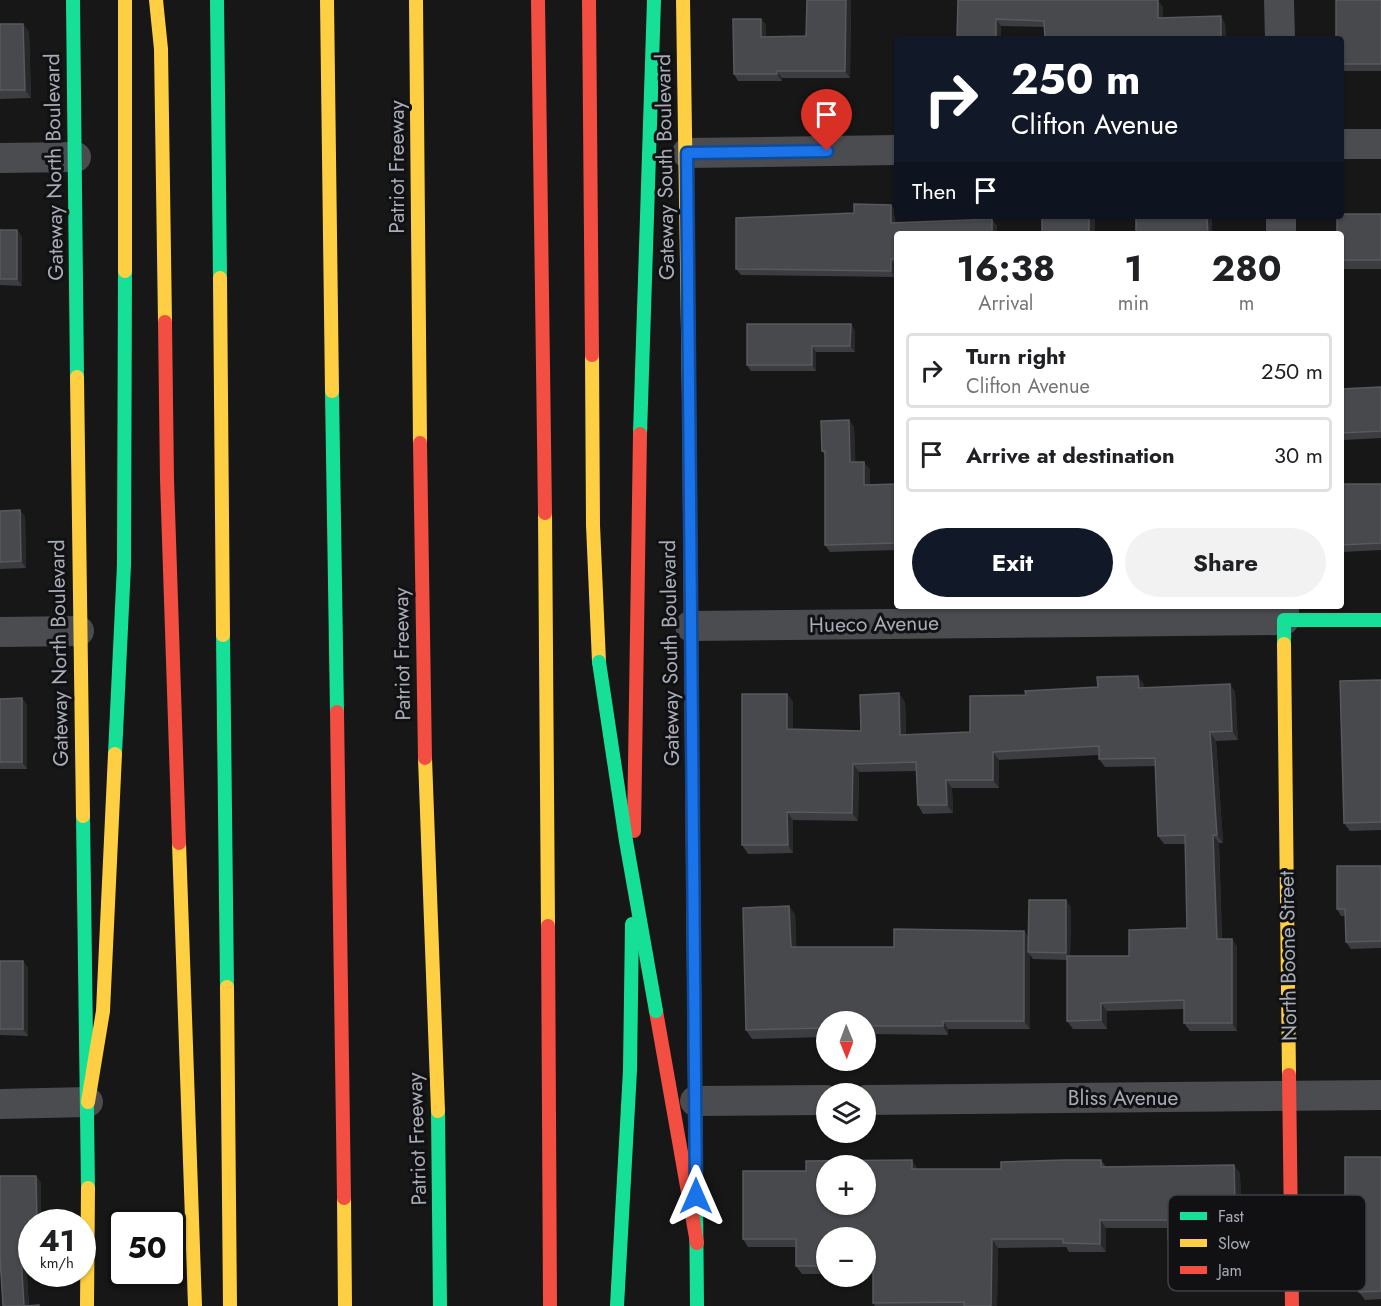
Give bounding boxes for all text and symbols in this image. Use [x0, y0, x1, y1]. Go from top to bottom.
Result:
text: 250 m [1011, 49, 1141, 110]
street label: Gateway North Boulevard [37, 53, 71, 281]
street label: Gateway South Boulevard [648, 54, 682, 280]
icon: right [912, 60, 990, 138]
pin [801, 89, 852, 151]
icon: arrive [810, 98, 843, 131]
street label: Patriot Freeway [382, 100, 412, 234]
text: Clifton Avenue [1011, 105, 1178, 144]
icon: arrive [969, 174, 1002, 207]
text: Then [912, 175, 957, 207]
text: 16:38 [956, 242, 1055, 294]
text: 1 [1124, 242, 1143, 294]
text: 280 [1212, 242, 1282, 294]
text: Arrival [978, 289, 1033, 318]
text: min [1118, 289, 1149, 318]
text: m [1239, 289, 1254, 318]
text: Turn right [966, 340, 1066, 372]
icon: right [915, 354, 948, 387]
text: 250 m [1261, 355, 1323, 387]
text: Clifton Avenue [966, 372, 1090, 401]
icon: arrive [915, 438, 948, 471]
text: Arrive at destination [966, 439, 1175, 471]
text: 30 m [1274, 439, 1323, 471]
button: Exit [912, 528, 1113, 597]
button: Share [1125, 528, 1326, 597]
street label: Gateway North Boulevard [42, 539, 76, 767]
street label: Gateway South Boulevard [653, 540, 687, 766]
street label: Patriot Freeway [386, 586, 418, 721]
street label: Hueco Avenue [809, 608, 939, 640]
street label: North Boone Street [1272, 871, 1304, 1041]
north arrow [816, 1011, 876, 1071]
map controls [816, 1011, 876, 1287]
street label: Patriot Freeway [400, 1071, 434, 1206]
button: layers [816, 1083, 876, 1143]
street label: Bliss Avenue [1068, 1083, 1179, 1113]
button: + [816, 1155, 876, 1215]
position arrow [664, 1164, 728, 1228]
legend [1168, 1195, 1366, 1291]
text: Fast [1218, 1205, 1244, 1228]
speed limit sign: 50 [108, 1209, 186, 1287]
text: 41 [39, 1219, 75, 1262]
button: − [816, 1227, 876, 1287]
text: Slow [1218, 1232, 1250, 1255]
text: km/h [40, 1252, 74, 1274]
text: Jam [1216, 1259, 1242, 1282]

